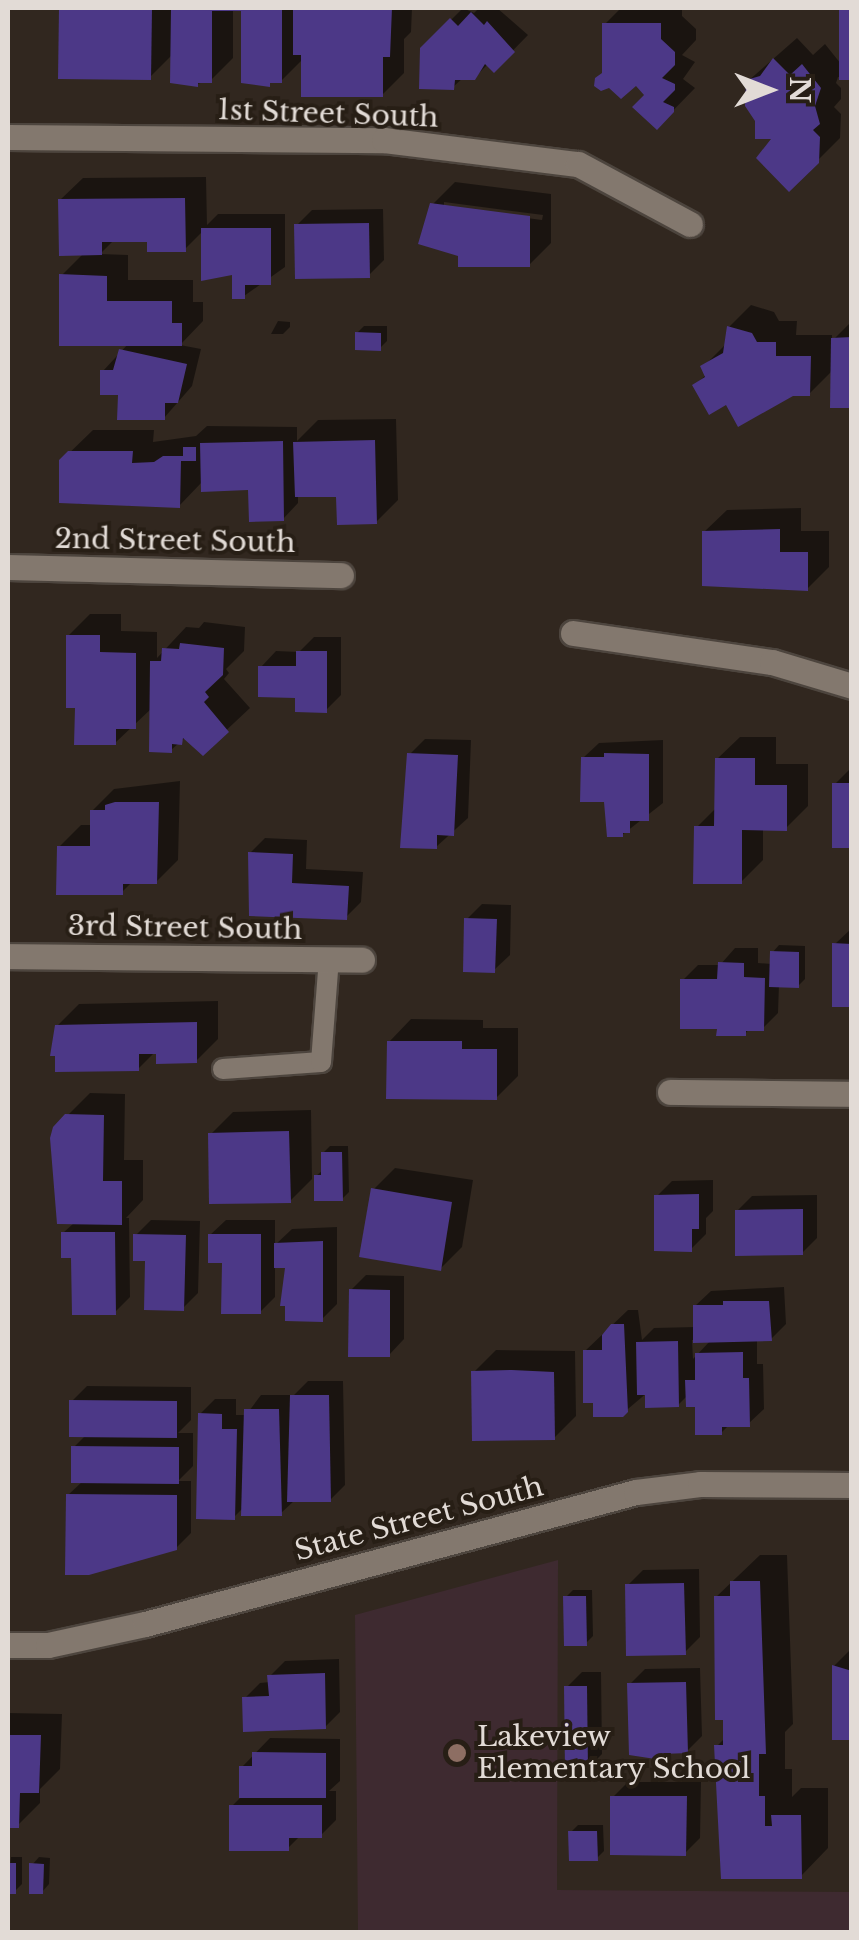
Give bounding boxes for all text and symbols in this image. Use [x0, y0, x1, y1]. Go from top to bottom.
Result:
north arrow [719, 40, 819, 140]
text: N [782, 77, 817, 103]
street label: 1st Street South [217, 93, 439, 135]
street label: 2nd Street South [54, 522, 296, 560]
street label: 3rd Street South [67, 909, 303, 947]
street label: State Street South [291, 1470, 547, 1568]
place label: Lakeview Elementary School [477, 1720, 751, 1786]
marker: Lakeview Elementary School [446, 1742, 468, 1764]

